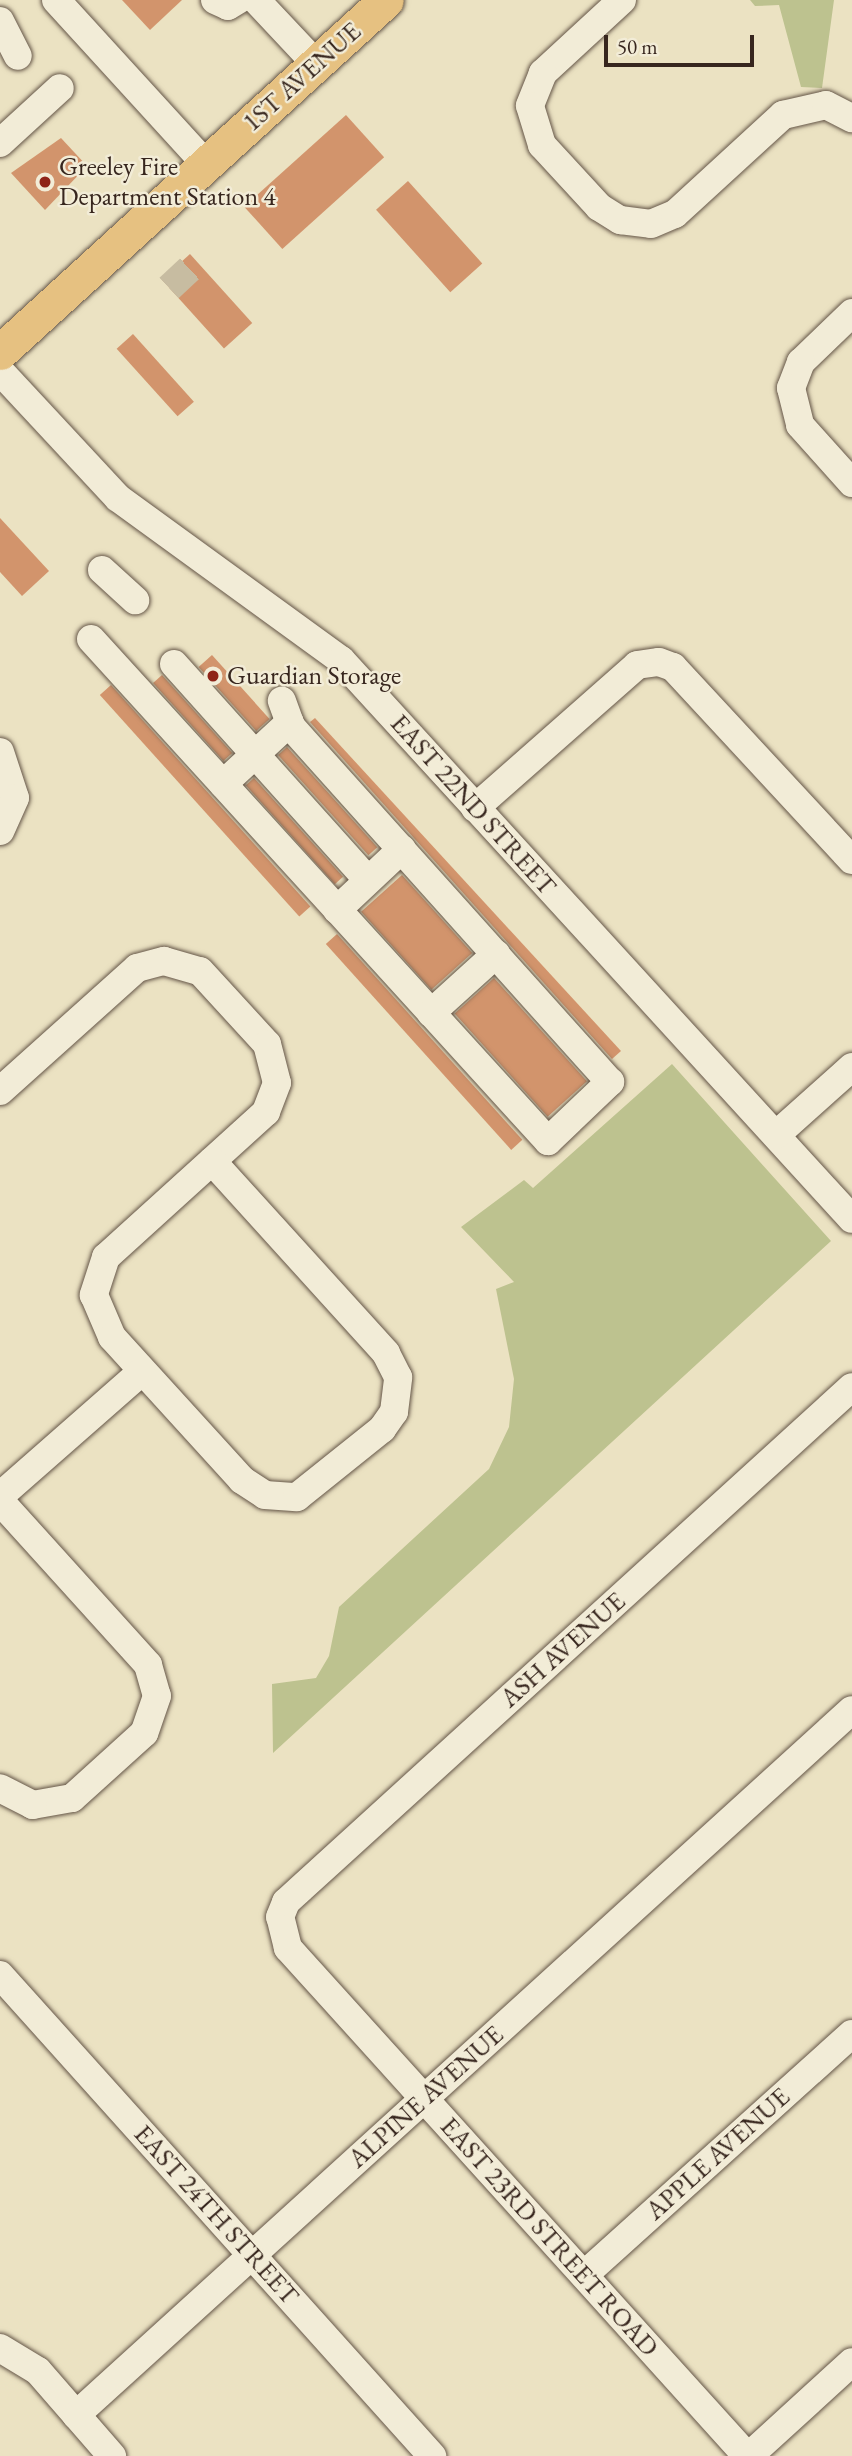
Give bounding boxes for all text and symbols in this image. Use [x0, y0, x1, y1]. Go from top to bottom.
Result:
street label: 1ST AVENUE [237, 16, 367, 138]
scale bar [607, 21, 758, 65]
text: 50 m [617, 33, 658, 60]
place label: Greeley Fire Department Station 4 [59, 151, 276, 212]
marker: Greeley Fire Department Station 4 [37, 174, 53, 190]
place label: Guardian Storage [227, 660, 401, 692]
marker: Guardian Storage [205, 668, 221, 684]
street label: EAST 22ND STREET [384, 708, 562, 902]
street label: ASH AVENUE [494, 1586, 632, 1714]
street label: ALPINE AVENUE [342, 2019, 510, 2175]
street label: APPLE AVENUE [640, 2081, 796, 2227]
street label: EAST 23RD STREET ROAD [433, 2111, 665, 2363]
street label: EAST 24TH STREET [127, 2119, 305, 2311]

